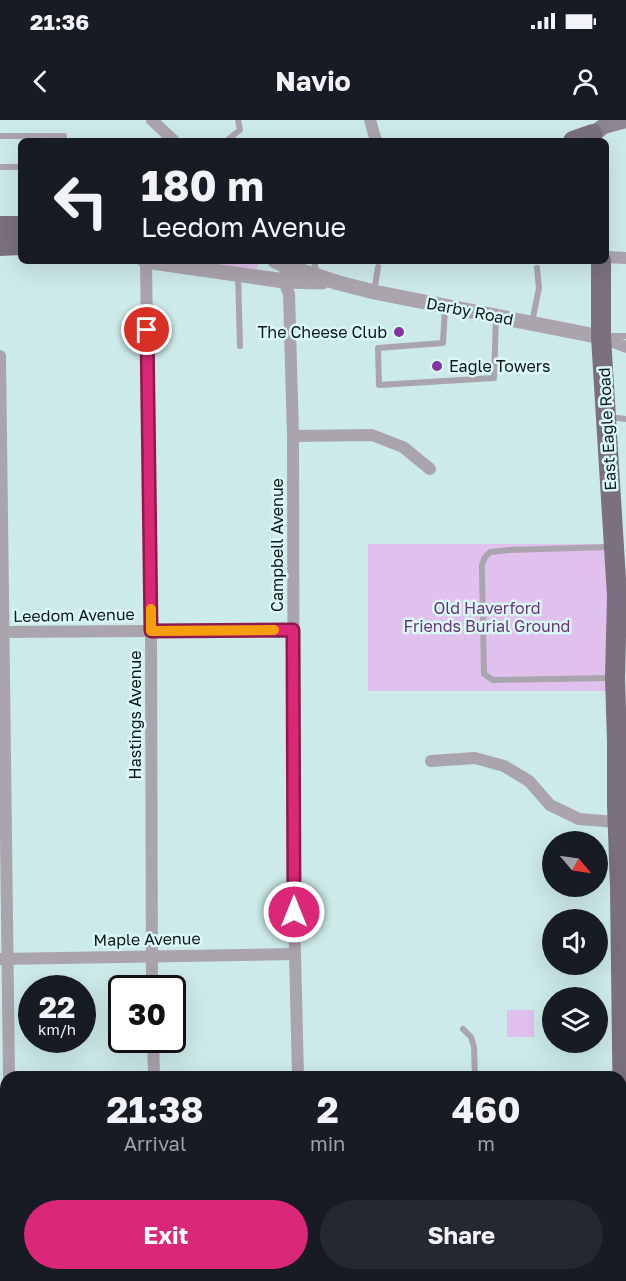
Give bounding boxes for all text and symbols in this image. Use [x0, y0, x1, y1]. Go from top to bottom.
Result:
text: 21:36 [30, 8, 89, 35]
icon: back [24, 65, 57, 98]
text: Navio [275, 65, 351, 97]
icon: person [569, 65, 602, 98]
text: 180 m [141, 160, 264, 210]
icon: left [42, 162, 120, 240]
text: Leedom Avenue [141, 211, 346, 243]
street label: Darby Road [425, 293, 515, 329]
pin [121, 304, 172, 355]
icon: arrive [130, 313, 163, 346]
place label: The Cheese Club [257, 322, 387, 342]
marker: The Cheese Club [392, 325, 406, 339]
place label: Eagle Towers [449, 356, 550, 376]
marker: Eagle Towers [430, 359, 444, 373]
street label: East Eagle Road [594, 367, 620, 491]
street label: Campbell Avenue [267, 478, 287, 612]
park label: Old Haverford Friends Burial Ground [404, 598, 570, 636]
street label: Leedom Avenue [13, 604, 135, 626]
street label: Hastings Avenue [125, 650, 145, 780]
north arrow [542, 831, 608, 897]
map controls [542, 831, 608, 1053]
position arrow [262, 880, 326, 944]
button: sound [542, 909, 608, 975]
street label: Maple Avenue [93, 928, 201, 950]
speed limit sign: 30 [108, 975, 186, 1053]
button: layers [542, 987, 608, 1053]
text: 22 [39, 989, 75, 1025]
text: km/h [38, 1020, 76, 1038]
text: 21:38 [106, 1088, 203, 1131]
text: 2 [317, 1088, 339, 1131]
text: 460 [452, 1088, 521, 1131]
text: Arrival [124, 1131, 186, 1155]
text: min [310, 1131, 345, 1155]
text: m [477, 1131, 495, 1155]
button: Exit [24, 1200, 308, 1269]
button: Share [320, 1200, 603, 1269]

